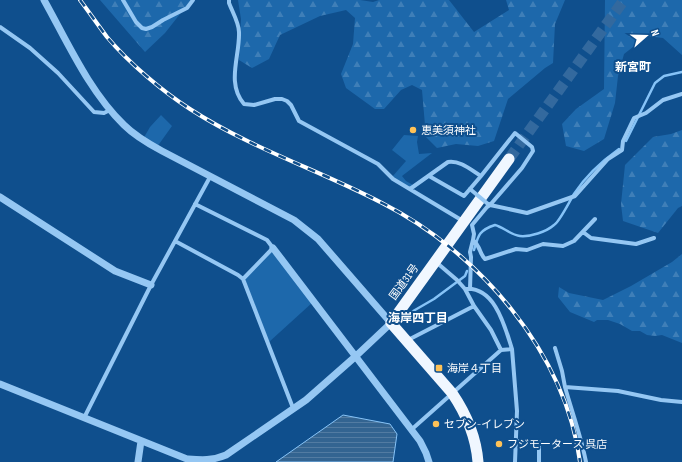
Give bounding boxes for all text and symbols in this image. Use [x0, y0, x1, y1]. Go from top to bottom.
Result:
north arrow [626, 16, 666, 56]
text: N [648, 28, 662, 38]
district label: 新宮町 [615, 60, 651, 75]
place label: 恵美須神社 [421, 124, 476, 137]
marker: 恵美須神社 [408, 125, 418, 135]
street label: 国道31号 [387, 261, 421, 303]
district label: 海岸四丁目 [388, 311, 448, 326]
place label: 海岸４丁目 [447, 362, 502, 375]
marker: 海岸４丁目 [434, 363, 444, 373]
place label: セブン-イレブン [444, 418, 525, 431]
marker: セブン-イレブン [431, 419, 441, 429]
place label: フジモータース 呉店 [507, 438, 607, 451]
marker: フジモータース 呉店 [494, 439, 504, 449]

